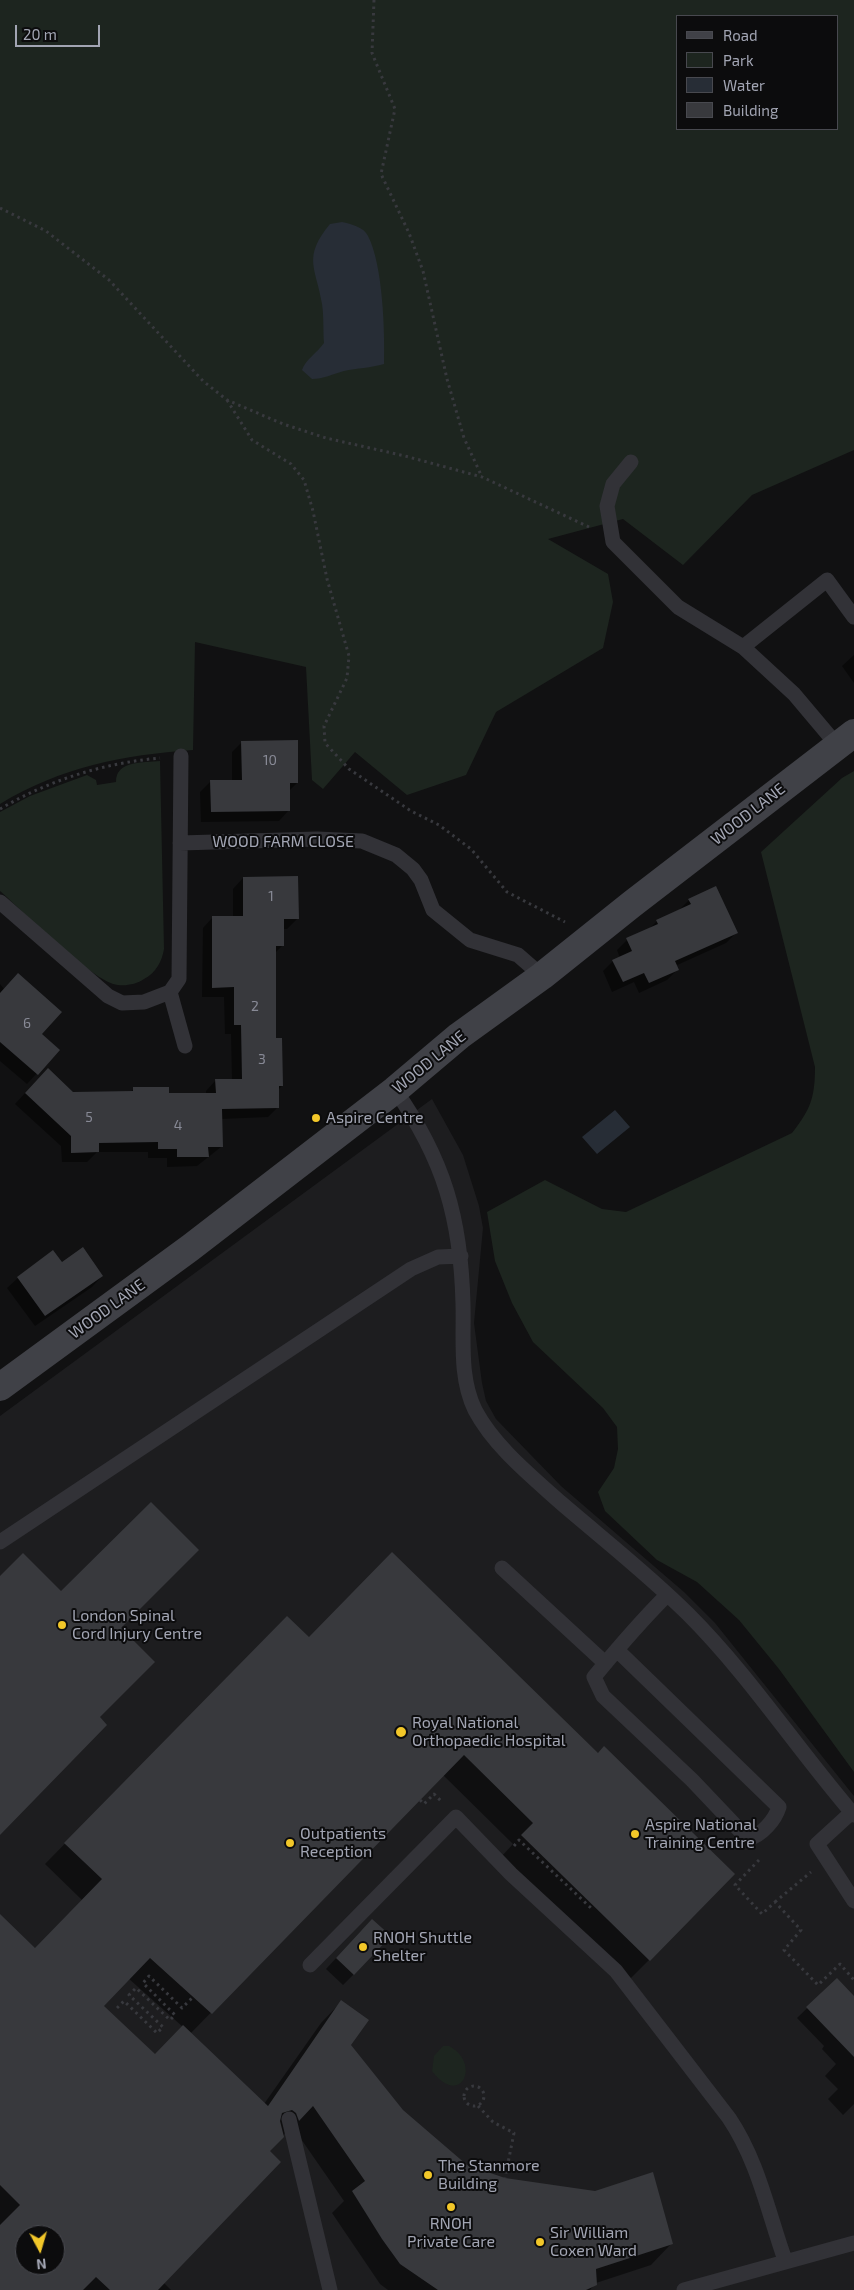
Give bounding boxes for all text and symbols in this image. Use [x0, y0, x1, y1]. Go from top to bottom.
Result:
scale bar [18, 15, 102, 47]
legend [676, 15, 839, 130]
text: 20 m [23, 25, 57, 43]
text: Road [723, 26, 758, 44]
text: Park [723, 51, 754, 69]
text: Water [723, 76, 765, 94]
text: Building [723, 101, 778, 119]
house number: 10 [263, 752, 277, 768]
street label: WOOD LANE [707, 779, 789, 849]
street label: WOOD FARM CLOSE [212, 832, 354, 852]
house number: 1 [268, 888, 274, 904]
house number: 2 [251, 998, 259, 1014]
house number: 6 [23, 1015, 31, 1031]
street label: WOOD LANE [388, 1026, 470, 1098]
house number: 3 [258, 1051, 266, 1067]
place label: Aspire Centre [326, 1108, 424, 1128]
house number: 5 [85, 1109, 93, 1125]
marker: Aspire Centre [310, 1112, 322, 1124]
house number: 4 [174, 1117, 182, 1133]
street label: WOOD LANE [65, 1275, 149, 1343]
place label: London Spinal Cord Injury Centre [72, 1606, 202, 1644]
marker: London Spinal Cord Injury Centre [56, 1619, 68, 1631]
place label: Royal National Orthopaedic Hospital [412, 1713, 566, 1751]
marker: Royal National Orthopaedic Hospital [394, 1725, 408, 1739]
place label: Aspire National Training Centre [645, 1815, 757, 1853]
place label: Outpatients Reception [300, 1824, 386, 1862]
marker: Aspire National Training Centre [629, 1828, 641, 1840]
marker: Outpatients Reception [284, 1837, 296, 1849]
place label: RNOH Shuttle Shelter [373, 1928, 472, 1966]
marker: RNOH Shuttle Shelter [357, 1941, 369, 1953]
place label: The Stanmore Building [438, 2156, 540, 2194]
marker: The Stanmore Building [422, 2169, 434, 2181]
marker: RNOH Private Care [445, 2201, 457, 2213]
place label: RNOH Private Care [407, 2214, 495, 2252]
place label: Sir William Coxen Ward [550, 2223, 637, 2261]
north arrow [15, 2225, 65, 2275]
marker: Sir William Coxen Ward [534, 2236, 546, 2248]
text: N [36, 2255, 47, 2273]

